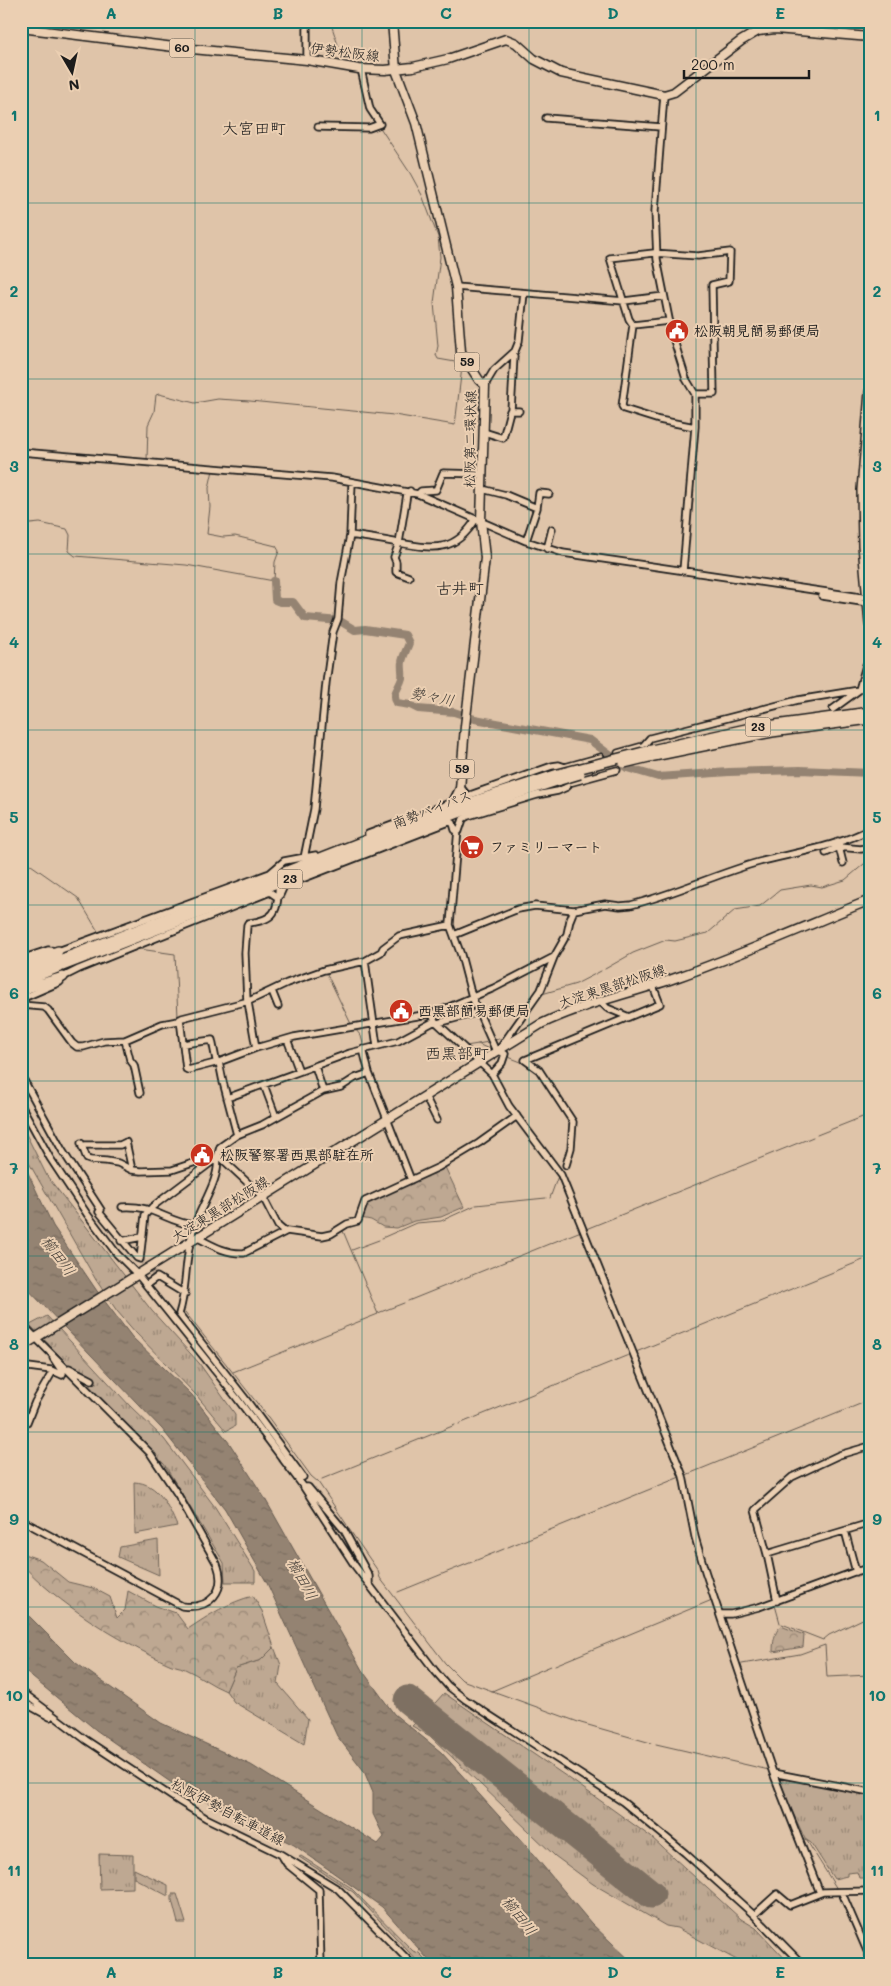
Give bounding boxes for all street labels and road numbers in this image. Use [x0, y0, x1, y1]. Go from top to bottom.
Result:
road number: 60 [170, 38, 194, 58]
street label: 伊勢松阪線 [309, 38, 381, 65]
road number: 59 [454, 352, 480, 372]
street label: 松阪第二環状線 [459, 390, 480, 488]
road number: 23 [746, 718, 770, 736]
road number: 59 [450, 760, 474, 779]
street label: 南勢バイパス [389, 785, 474, 832]
road number: 23 [278, 870, 302, 889]
street label: 大淀東黒部松阪線 [556, 959, 668, 1012]
street label: 大淀東黒部松阪線 [167, 1171, 272, 1246]
street label: 松阪伊勢自転車道線 [168, 1774, 288, 1850]

